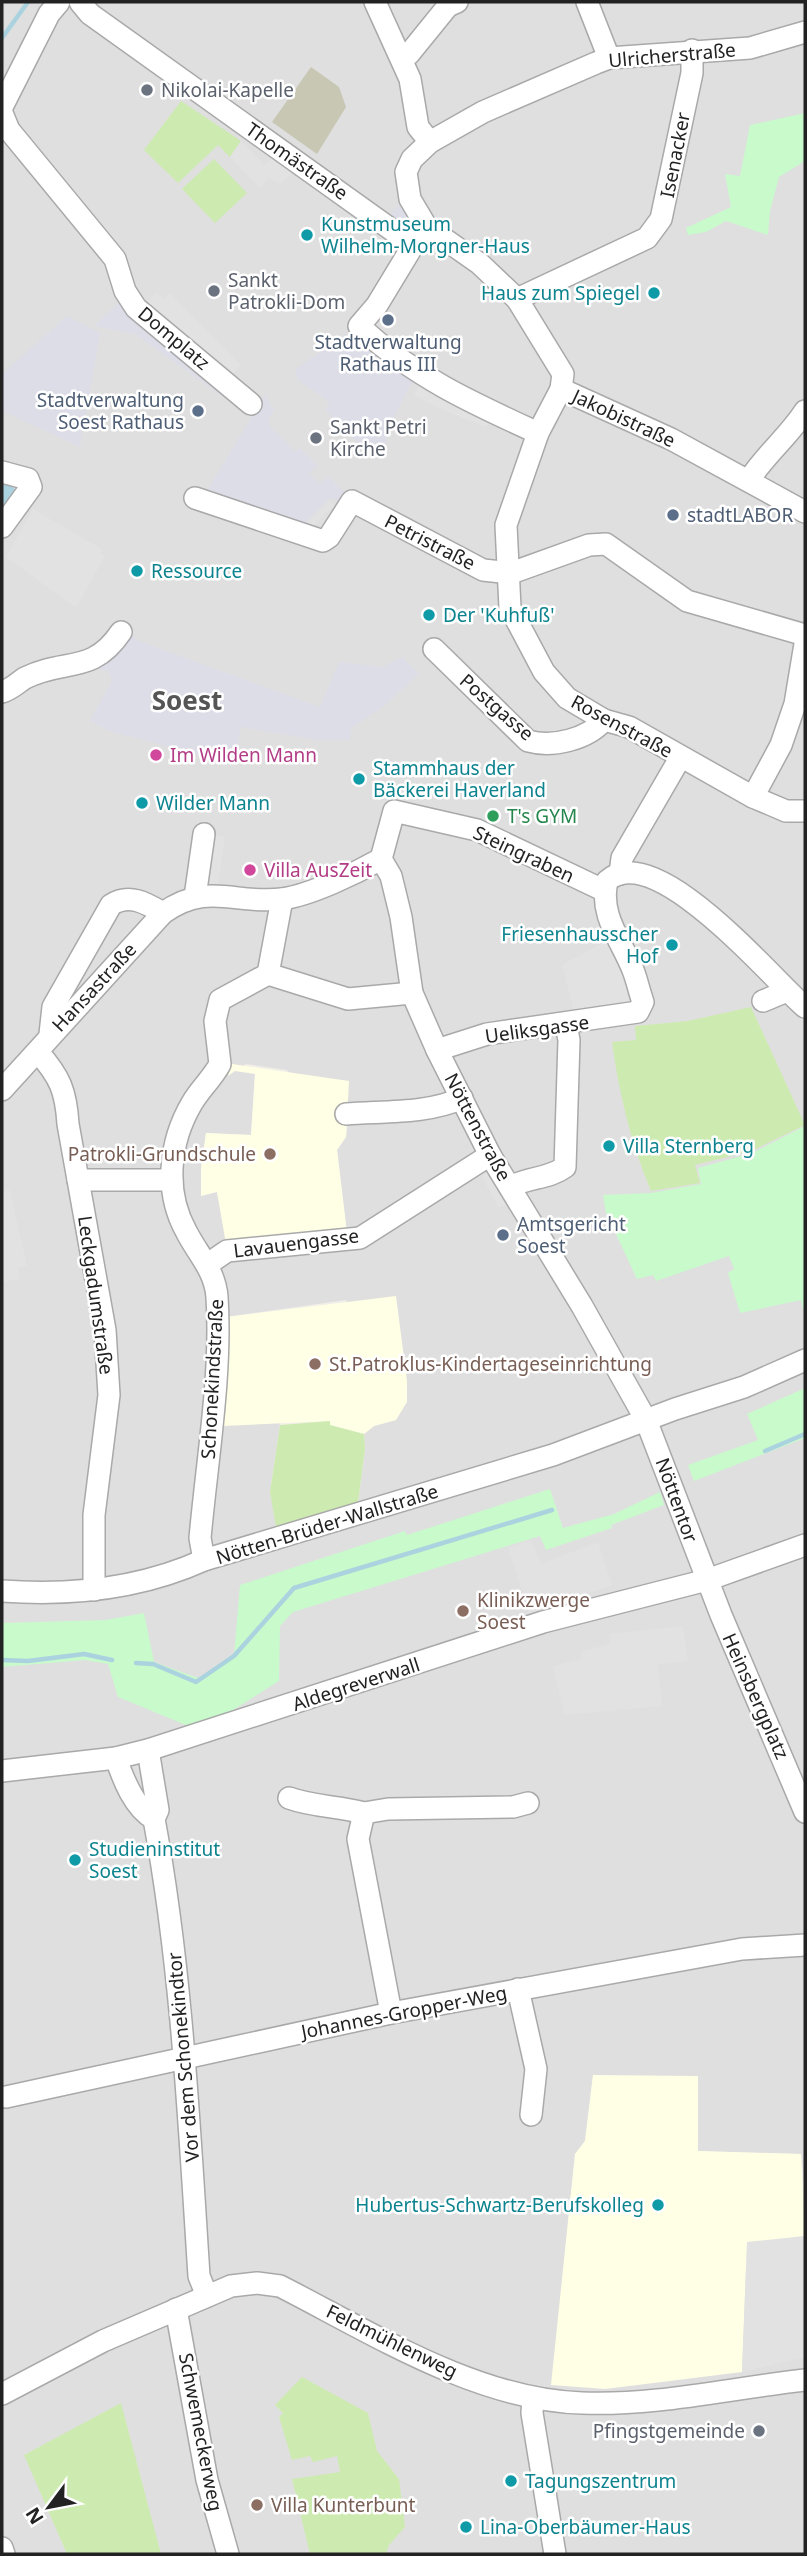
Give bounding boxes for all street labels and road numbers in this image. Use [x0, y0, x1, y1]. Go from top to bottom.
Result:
street label: Ulricherstraße [607, 36, 737, 74]
street label: Isenacker [654, 110, 696, 200]
street label: Thomästraße [241, 116, 353, 206]
street label: Domplatz [133, 300, 215, 376]
street label: Jakobistraße [566, 382, 680, 453]
street label: Petristraße [380, 508, 480, 576]
street label: Postgasse [454, 668, 540, 746]
street label: Rosenstraße [567, 688, 677, 764]
street label: Steingraben [469, 819, 579, 889]
street label: Hansastraße [46, 937, 142, 1037]
street label: Ueliksgasse [483, 1009, 591, 1049]
street label: Nöttenstraße [439, 1068, 517, 1186]
street label: Leckgadumstraße [72, 1214, 120, 1376]
street label: Lavauengasse [232, 1222, 360, 1264]
street label: Schonekindstraße [195, 1298, 229, 1460]
street label: Nöttentor [650, 1454, 704, 1546]
street label: Nötten-Brüder-Wallstraße [213, 1478, 441, 1570]
street label: Heinsbergplatz [717, 1629, 795, 1763]
street label: Aldegreverwall [289, 1651, 423, 1717]
street label: Vor dem Schonekindtor [161, 1951, 205, 2163]
street label: Johannes-Gropper-Weg [297, 1979, 509, 2045]
street label: Feldmühlenweg [322, 2298, 462, 2384]
street label: Schwemeckerweg [173, 2351, 229, 2513]

